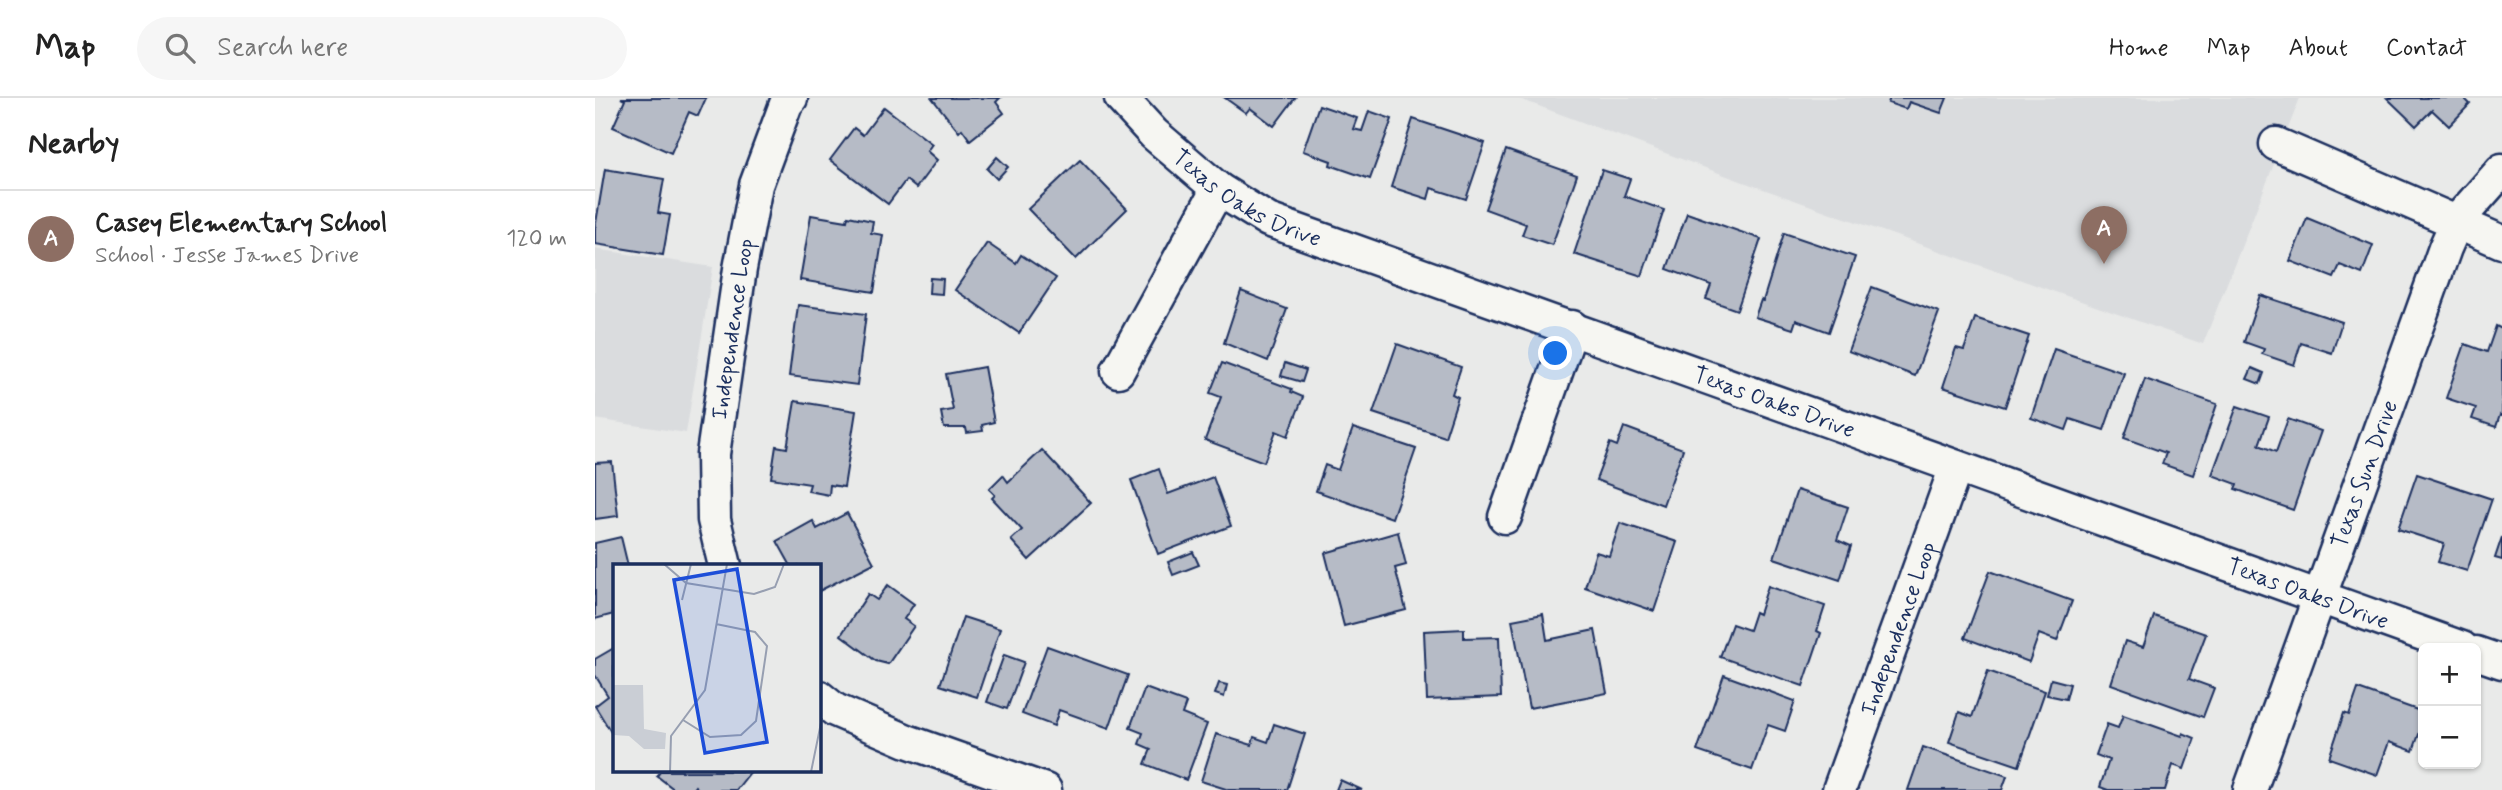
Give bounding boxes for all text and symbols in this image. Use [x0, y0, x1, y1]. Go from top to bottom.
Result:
search box [137, 17, 627, 80]
text: Map [35, 26, 95, 70]
icon: search [161, 29, 199, 67]
text: Search here [217, 31, 348, 65]
text: Home [2109, 33, 2169, 64]
text: Map [2207, 33, 2251, 64]
text: About [2289, 33, 2348, 64]
text: Contact [2386, 33, 2467, 64]
text: Nearby [28, 124, 119, 163]
street label: Texas Oaks Drive [1165, 143, 1325, 255]
pin: A [2081, 206, 2127, 264]
text: Casey Elementary School [95, 207, 387, 241]
text: A [43, 224, 59, 254]
text: 120 m [506, 224, 567, 254]
street label: Independence Loop [705, 236, 763, 421]
text: School · Jesse James Drive [95, 241, 359, 271]
your location [1538, 336, 1572, 370]
street label: Texas Oaks Drive [1689, 361, 1859, 446]
street label: Texas Sun Drive [2325, 396, 2406, 553]
street label: Independence Loop [1854, 538, 1945, 720]
street label: Texas Oaks Drive [2222, 552, 2392, 638]
inset map [613, 564, 821, 772]
map controls [2418, 643, 2481, 769]
button: + [2418, 643, 2481, 706]
button: − [2418, 706, 2481, 769]

